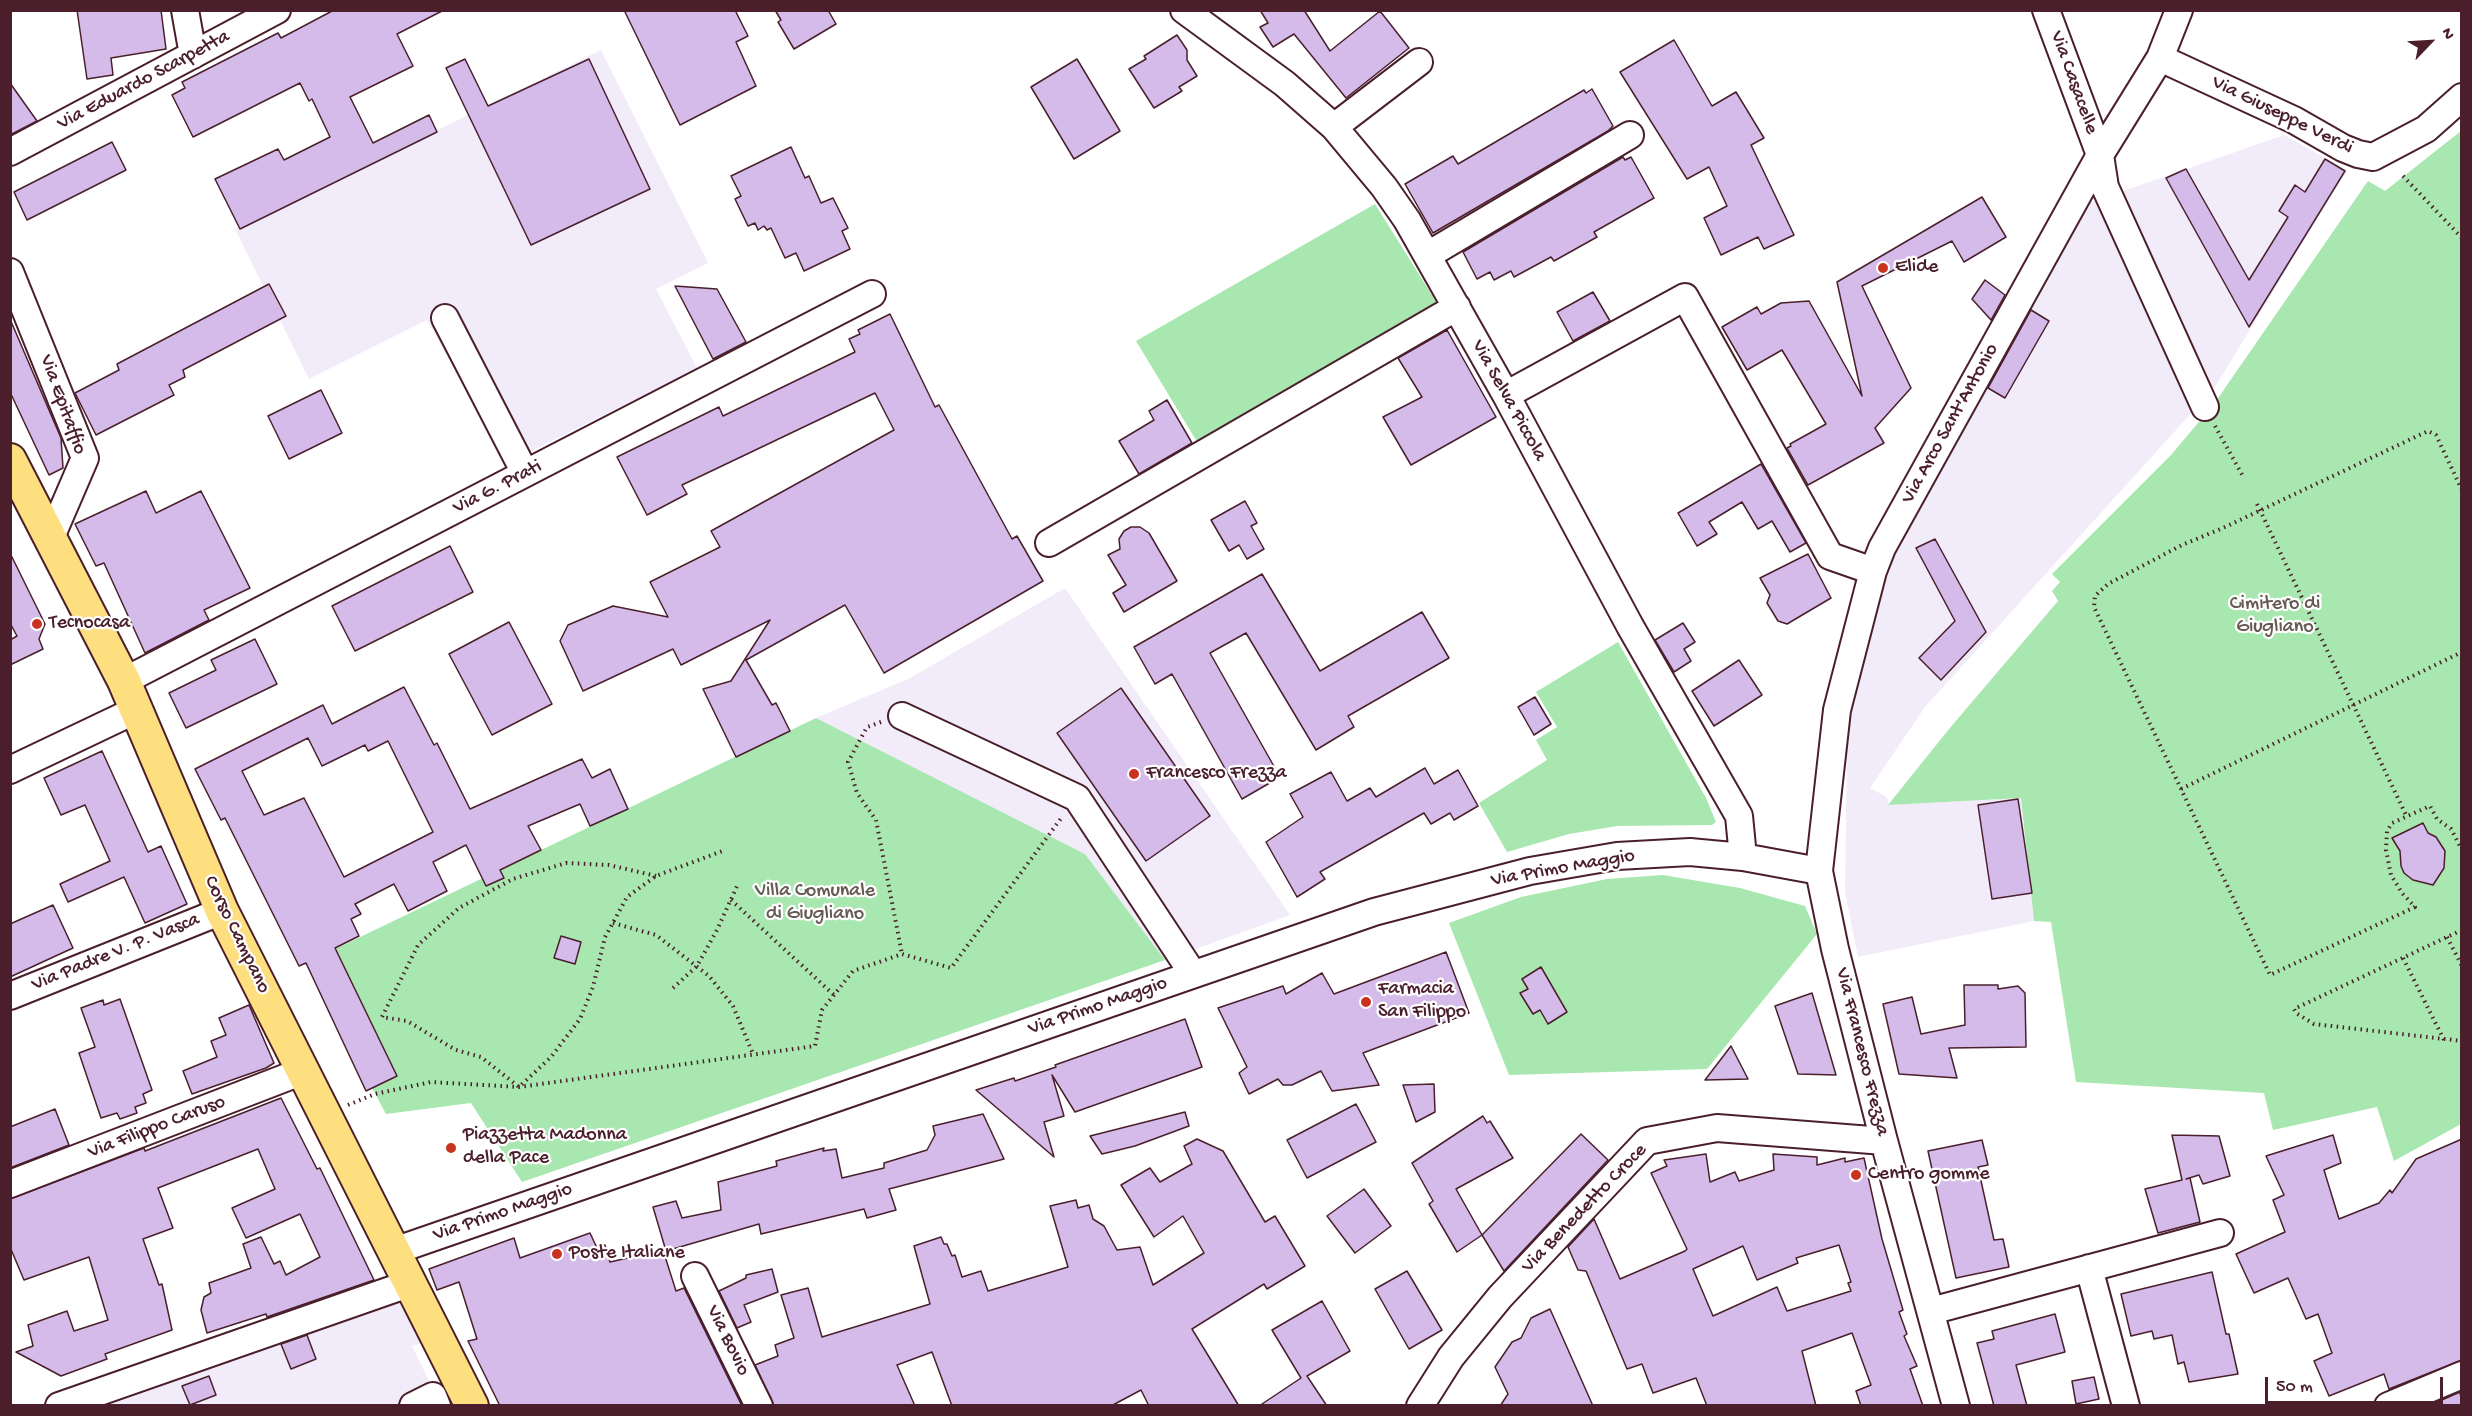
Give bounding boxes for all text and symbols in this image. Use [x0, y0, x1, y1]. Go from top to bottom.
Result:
north arrow [2400, 12, 2460, 72]
street label: Via Eduardo Scarpetta [54, 25, 234, 137]
text: N [2436, 25, 2458, 43]
street label: Via Casacelle [2043, 28, 2103, 138]
street label: Via Giuseppe Verdi [2207, 71, 2357, 161]
place label: Elide [1895, 256, 1938, 280]
marker: Elide [1876, 261, 1890, 275]
street label: Via Selva Piccola [1465, 336, 1551, 466]
street label: Via Arco Sant'Antonio [1897, 340, 2005, 508]
street label: Via Epitaffio [33, 352, 91, 458]
street label: Via G. Prati [449, 455, 547, 521]
park label: Cimitero di Giugliano [2230, 593, 2320, 640]
place label: Tecnocasa [49, 612, 130, 636]
marker: Tecnocasa [30, 617, 44, 631]
place label: Francesco Frezza [1146, 762, 1287, 786]
marker: Francesco Frezza [1127, 767, 1141, 781]
street label: Via Primo Maggio [1489, 845, 1637, 893]
street label: Corso Campano [197, 872, 275, 998]
park label: Villa Comunale di Giugliano [755, 880, 875, 927]
street label: Via Padre V. P. Vasca [29, 908, 203, 998]
street label: Via Francesco Frezza [1829, 966, 1893, 1138]
street label: Via Primo Maggio [1025, 972, 1171, 1042]
place label: Farmacia San Filippo [1378, 978, 1466, 1025]
marker: Farmacia San Filippo [1359, 995, 1373, 1009]
street label: Via Filippo Caruso [85, 1091, 229, 1165]
place label: Piazzetta Madonna della Pace [463, 1124, 627, 1171]
street label: Via Benedetto Croce [1517, 1139, 1653, 1279]
marker: Piazzetta Madonna della Pace [444, 1141, 458, 1155]
place label: Centro gomme [1868, 1163, 1990, 1187]
marker: Centro gomme [1849, 1168, 1863, 1182]
street label: Via Primo Maggio [430, 1178, 576, 1248]
place label: Poste Italiane [569, 1242, 685, 1266]
marker: Poste Italiane [550, 1247, 564, 1261]
street label: Via Bovio [700, 1302, 754, 1380]
scale bar [2268, 1365, 2446, 1403]
text: 50 m [2276, 1377, 2313, 1398]

